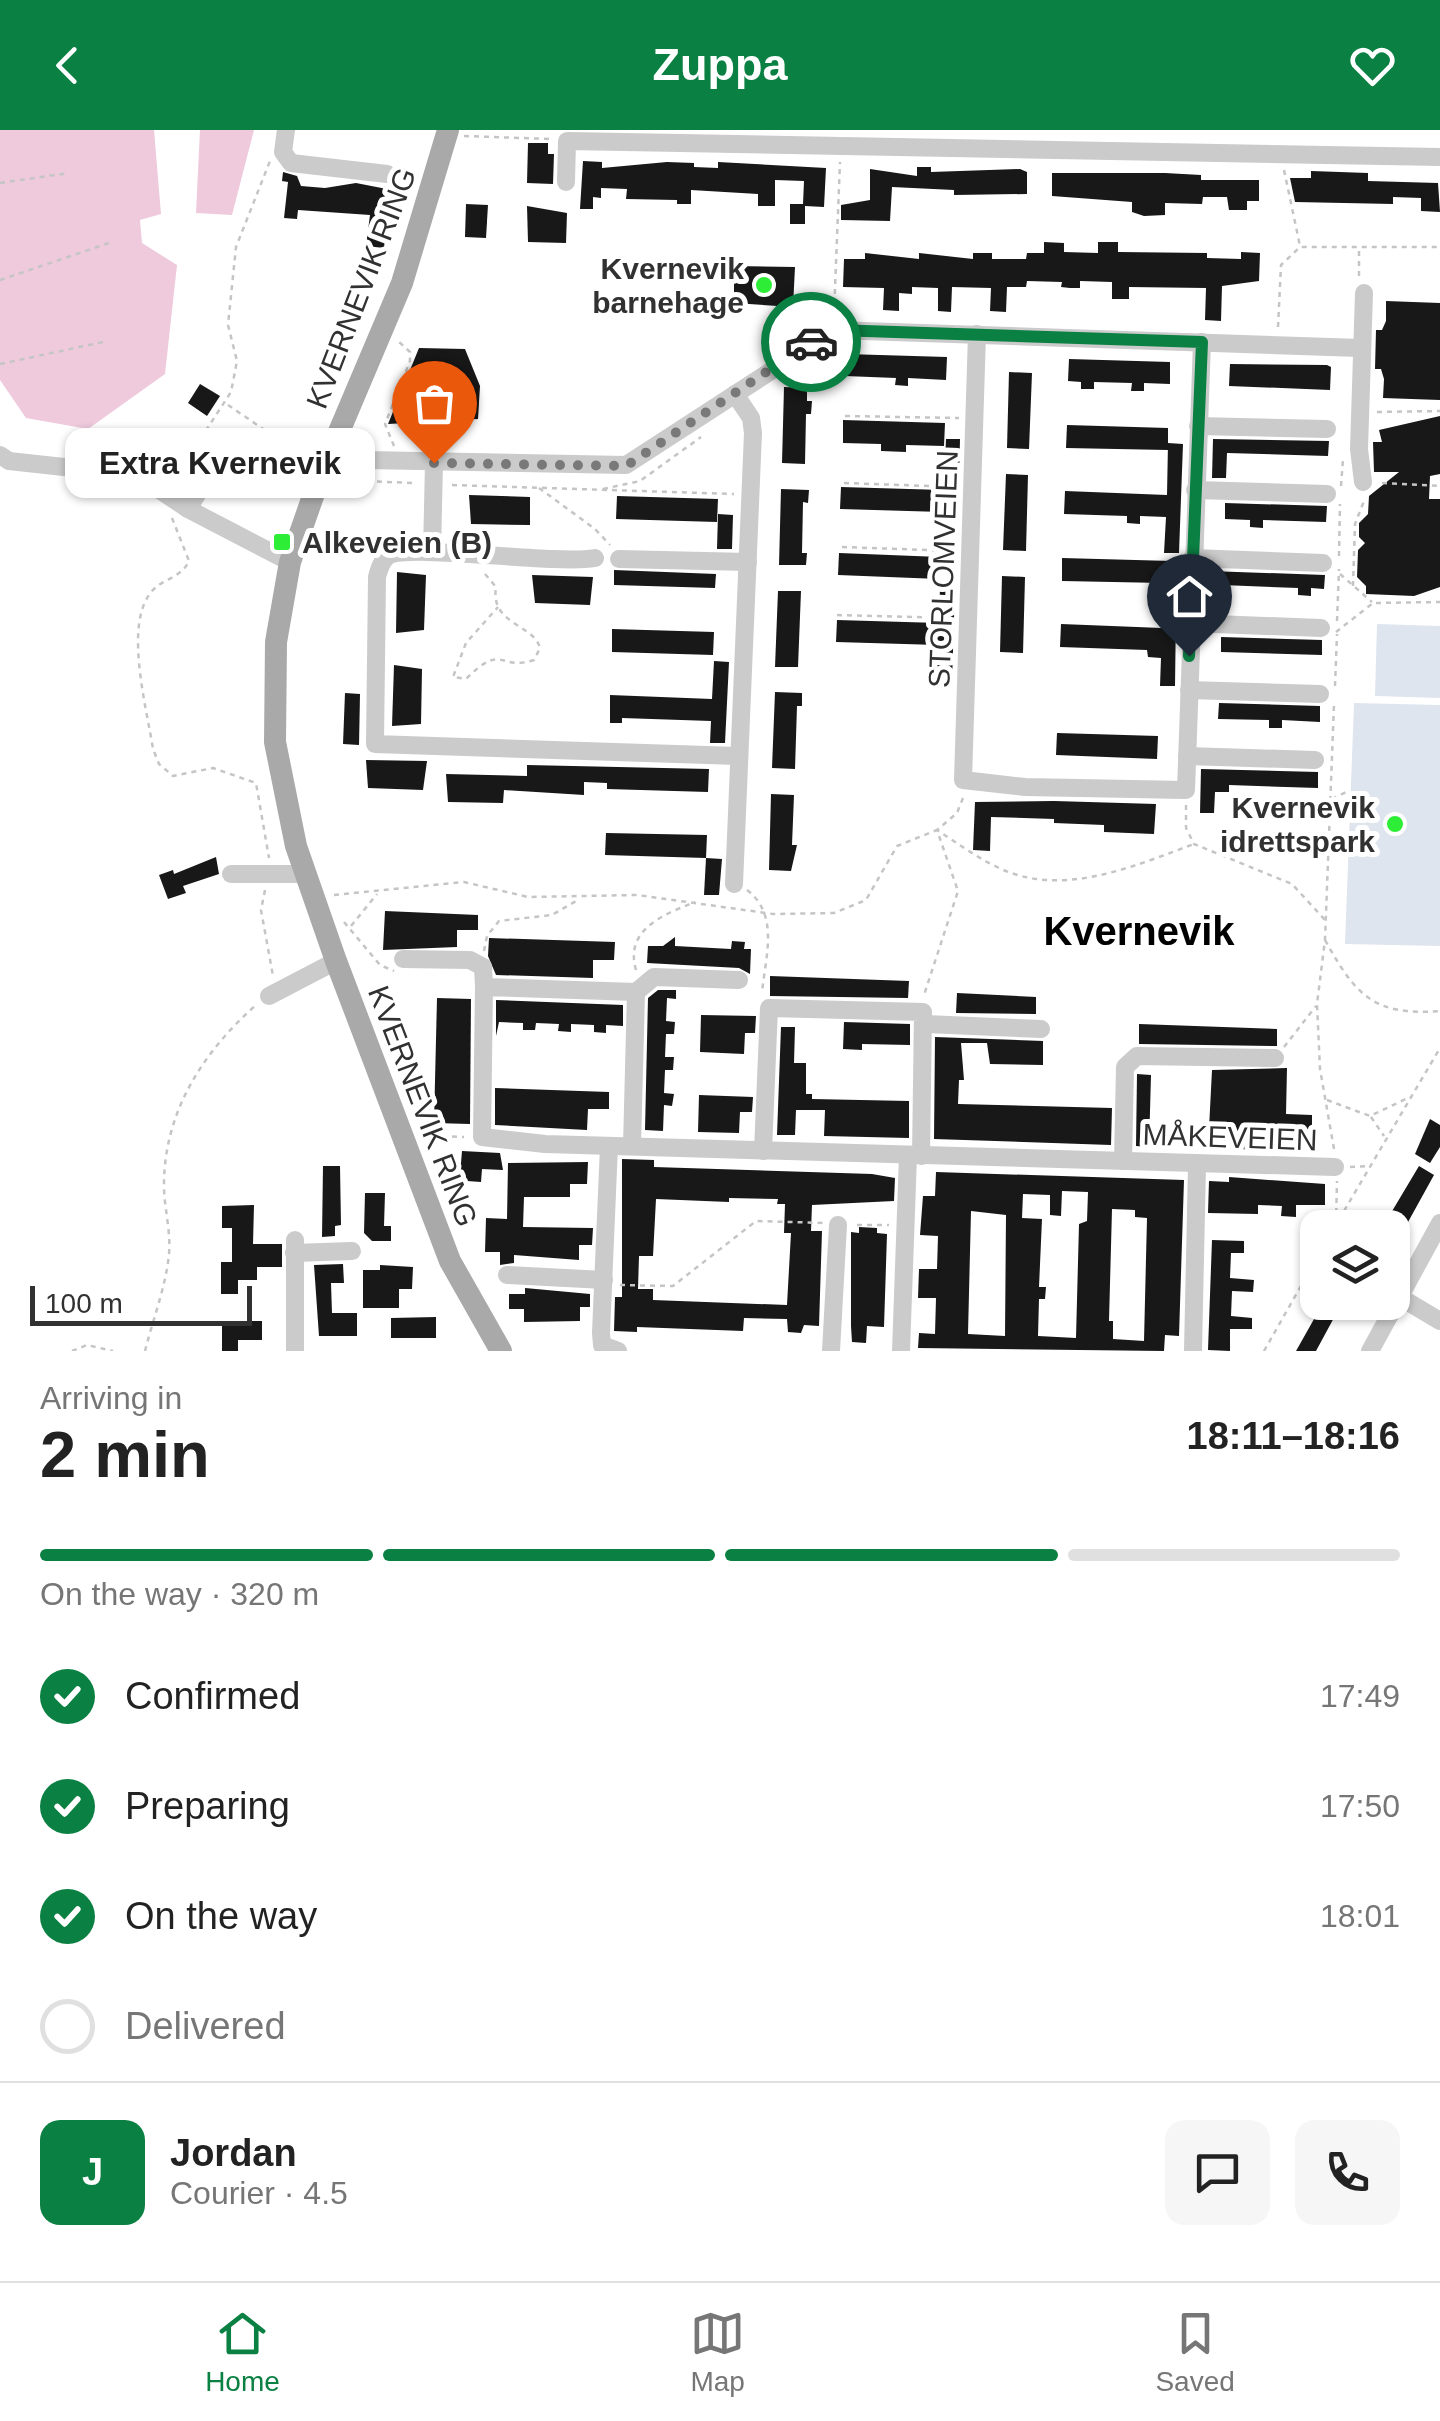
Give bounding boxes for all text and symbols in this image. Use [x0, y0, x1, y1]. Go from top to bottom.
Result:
icon: back [40, 38, 95, 93]
icon: heart [1345, 38, 1400, 93]
text: Zuppa [653, 39, 787, 90]
street label: KVERNEVIK RING [300, 163, 422, 413]
place label: Kvernevik barnehage [592, 252, 744, 319]
marker: Kvernevik barnehage [753, 274, 775, 296]
courier [761, 292, 861, 392]
icon: car [784, 315, 839, 370]
pin [392, 361, 477, 464]
icon: bag [407, 376, 462, 431]
callout: Extra Kvernevik [64, 428, 374, 498]
text: Extra Kvernevik [99, 445, 341, 481]
street label: STORLOMVEIEN [922, 450, 964, 688]
place label: Alkeveien (B) [302, 526, 492, 559]
marker: Alkeveien (B) [271, 531, 293, 553]
pin [1147, 554, 1232, 657]
icon: home [1162, 569, 1217, 624]
place label: Kvernevik idrettspark [1220, 791, 1375, 858]
marker: Kvernevik idrettspark [1384, 813, 1406, 835]
district label: Kvernevik [1043, 909, 1235, 953]
street label: KVERNEVIK RING [362, 981, 484, 1231]
street label: MÅKEVEIEN [1142, 1117, 1318, 1157]
map controls [1300, 1210, 1410, 1320]
button: layers [1300, 1210, 1410, 1320]
scale bar [30, 1281, 252, 1326]
text: 100 m [45, 1288, 123, 1319]
text: Arriving in [40, 1380, 182, 1416]
text: 18:11–18:16 [1187, 1415, 1400, 1457]
text: 2 min [40, 1418, 210, 1491]
text: On the way · 320 m [40, 1576, 319, 1612]
icon: check [40, 1669, 95, 1724]
text: Confirmed [125, 1675, 300, 1717]
text: 17:49 [1320, 1678, 1400, 1714]
icon: check [40, 1779, 95, 1834]
text: Preparing [125, 1785, 290, 1827]
text: 17:50 [1320, 1788, 1400, 1824]
icon: check [40, 1889, 95, 1944]
text: On the way [125, 1895, 317, 1937]
text: 18:01 [1320, 1898, 1400, 1934]
text: Delivered [125, 2005, 286, 2047]
button: chat [1165, 2120, 1270, 2225]
button: phone [1295, 2120, 1400, 2225]
text: Jordan [170, 2132, 297, 2174]
text: J [82, 2151, 103, 2193]
text: Courier · 4.5 [170, 2175, 348, 2211]
tab: Home [205, 2306, 280, 2398]
tab: Map [690, 2306, 745, 2398]
tab: Saved [1155, 2306, 1235, 2398]

